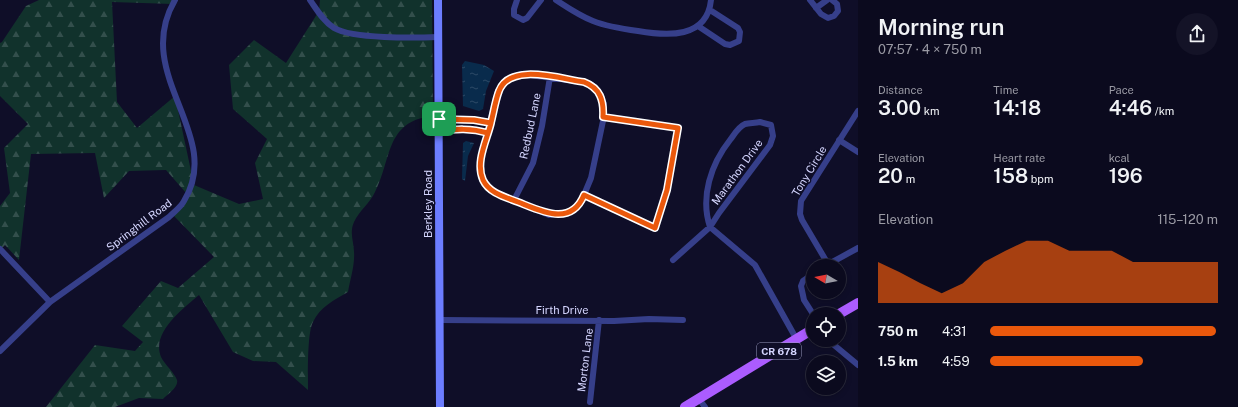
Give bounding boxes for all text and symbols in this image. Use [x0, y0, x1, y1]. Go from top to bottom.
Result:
button: share [1176, 13, 1218, 55]
text: Morning run [878, 14, 1004, 40]
text: 07:57 · 4 × 750 m [878, 42, 982, 57]
text: Distance [878, 84, 923, 96]
text: Time [993, 84, 1018, 96]
text: Pace [1109, 84, 1134, 96]
street label: Redbud Lane [517, 92, 543, 160]
text: 3.00 [878, 96, 921, 120]
text: 14:18 [993, 96, 1041, 120]
text: 4:46 [1109, 96, 1152, 120]
pin [422, 102, 456, 136]
text: km [921, 105, 939, 117]
text: /km [1152, 105, 1174, 117]
icon: arrive [428, 108, 450, 130]
street label: Marathon Drive [709, 137, 765, 207]
street label: Tony Circle [789, 144, 829, 198]
text: Elevation [878, 152, 925, 164]
text: Heart rate [993, 152, 1045, 164]
text: kcal [1109, 152, 1130, 164]
text: 20 [878, 164, 903, 188]
text: 158 [993, 164, 1028, 188]
text: 196 [1109, 164, 1143, 188]
street label: Berkley Road [422, 170, 434, 238]
text: m [903, 173, 915, 185]
text: bpm [1028, 173, 1053, 185]
street label: Springhill Road [104, 197, 174, 253]
text: Elevation [878, 212, 933, 227]
text: 115–120 m [1157, 212, 1218, 227]
north arrow [806, 259, 846, 299]
map controls [806, 259, 846, 395]
street label: Firth Drive [535, 304, 589, 316]
button: locate [806, 307, 846, 347]
text: 750 m [878, 324, 918, 339]
text: 4:31 [942, 324, 967, 339]
street label: Morton Lane [575, 327, 595, 393]
road number: CR 678 [757, 343, 801, 359]
text: 1.5 km [878, 354, 918, 369]
text: 4:59 [942, 354, 970, 369]
button: layers [806, 355, 846, 395]

